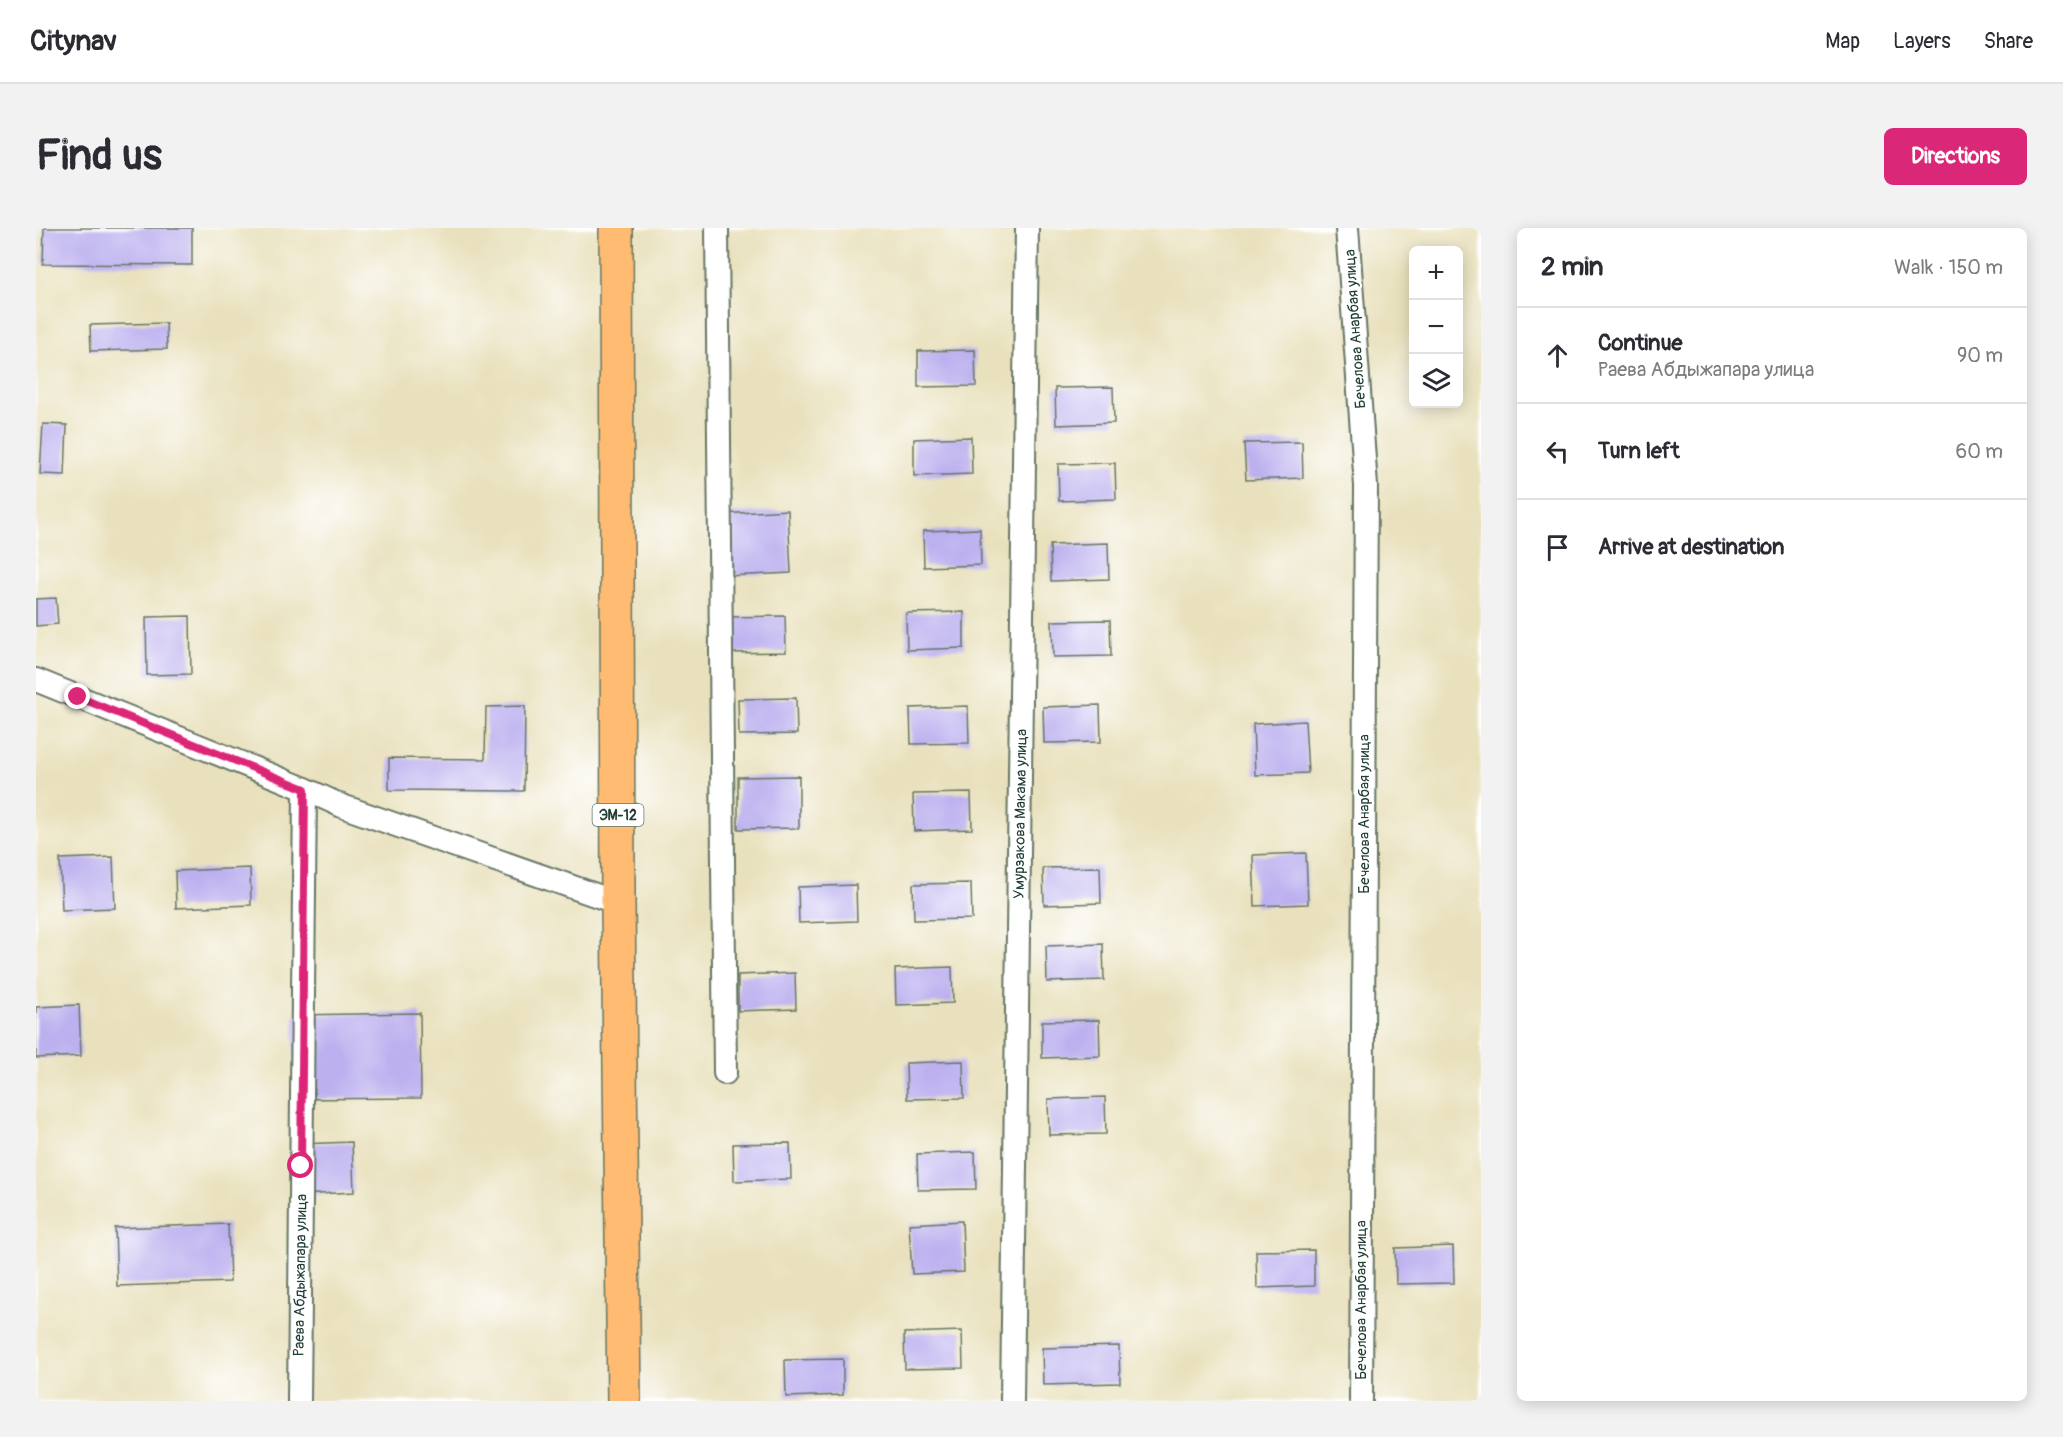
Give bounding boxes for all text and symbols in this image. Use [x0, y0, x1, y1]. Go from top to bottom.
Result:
text: Citynav [30, 24, 117, 59]
text: Map [1825, 28, 1860, 55]
text: Layers [1893, 28, 1951, 55]
text: Share [1984, 28, 2033, 55]
button: Directions [1884, 128, 2027, 185]
text: Find us [36, 130, 162, 182]
map controls [1409, 246, 1463, 408]
button: + [1409, 246, 1463, 300]
street label: Бечелова Анарбая улица [1340, 249, 1371, 409]
text: 2 min [1541, 251, 1603, 283]
text: Walk · 150 m [1894, 255, 2003, 280]
button: − [1409, 300, 1463, 354]
text: Continue [1598, 329, 1682, 357]
icon: ahead [1541, 339, 1574, 372]
text: 90 m [1957, 343, 2003, 368]
button: layers [1409, 354, 1463, 408]
text: Раева Абдыжапара улица [1598, 357, 1814, 382]
icon: left [1541, 435, 1574, 468]
text: Turn left [1598, 437, 1680, 465]
text: 60 m [1956, 439, 2003, 464]
icon: arrive [1541, 531, 1574, 564]
text: Arrive at destination [1598, 533, 1784, 561]
route end [64, 683, 90, 709]
street label: Умурзакова Макама улица [1010, 729, 1031, 899]
street label: Бечелова Анарбая улица [1355, 734, 1374, 894]
road number: ЭМ-12 [592, 804, 644, 826]
route start [287, 1152, 313, 1178]
street label: Раева Абдыжапара улица [290, 1194, 311, 1356]
street label: Бечелова Анарбая улица [1352, 1220, 1371, 1380]

